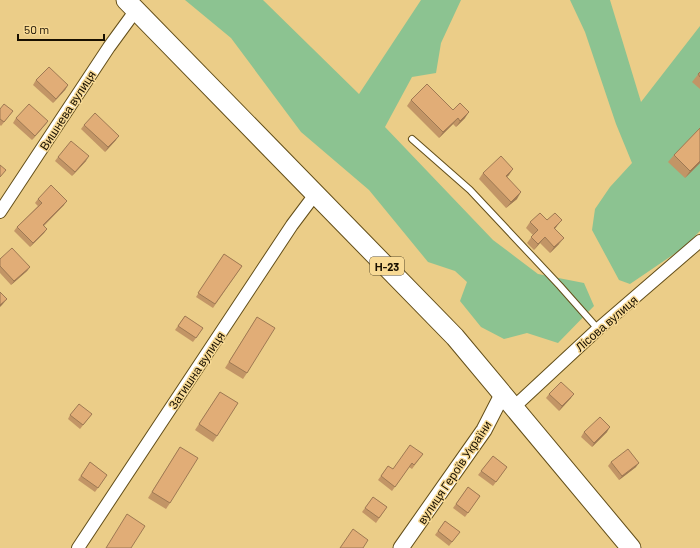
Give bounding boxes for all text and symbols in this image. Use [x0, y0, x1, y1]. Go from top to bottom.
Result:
scale bar [18, 16, 104, 42]
text: 50 m [24, 22, 49, 36]
street label: Вишнева вулиця [36, 68, 99, 153]
road number: Н-23 [370, 257, 404, 275]
street label: Лісова вулиця [572, 292, 641, 354]
street label: Затишна вулиця [165, 329, 228, 412]
street label: вулиця Героїв України [414, 418, 495, 527]

